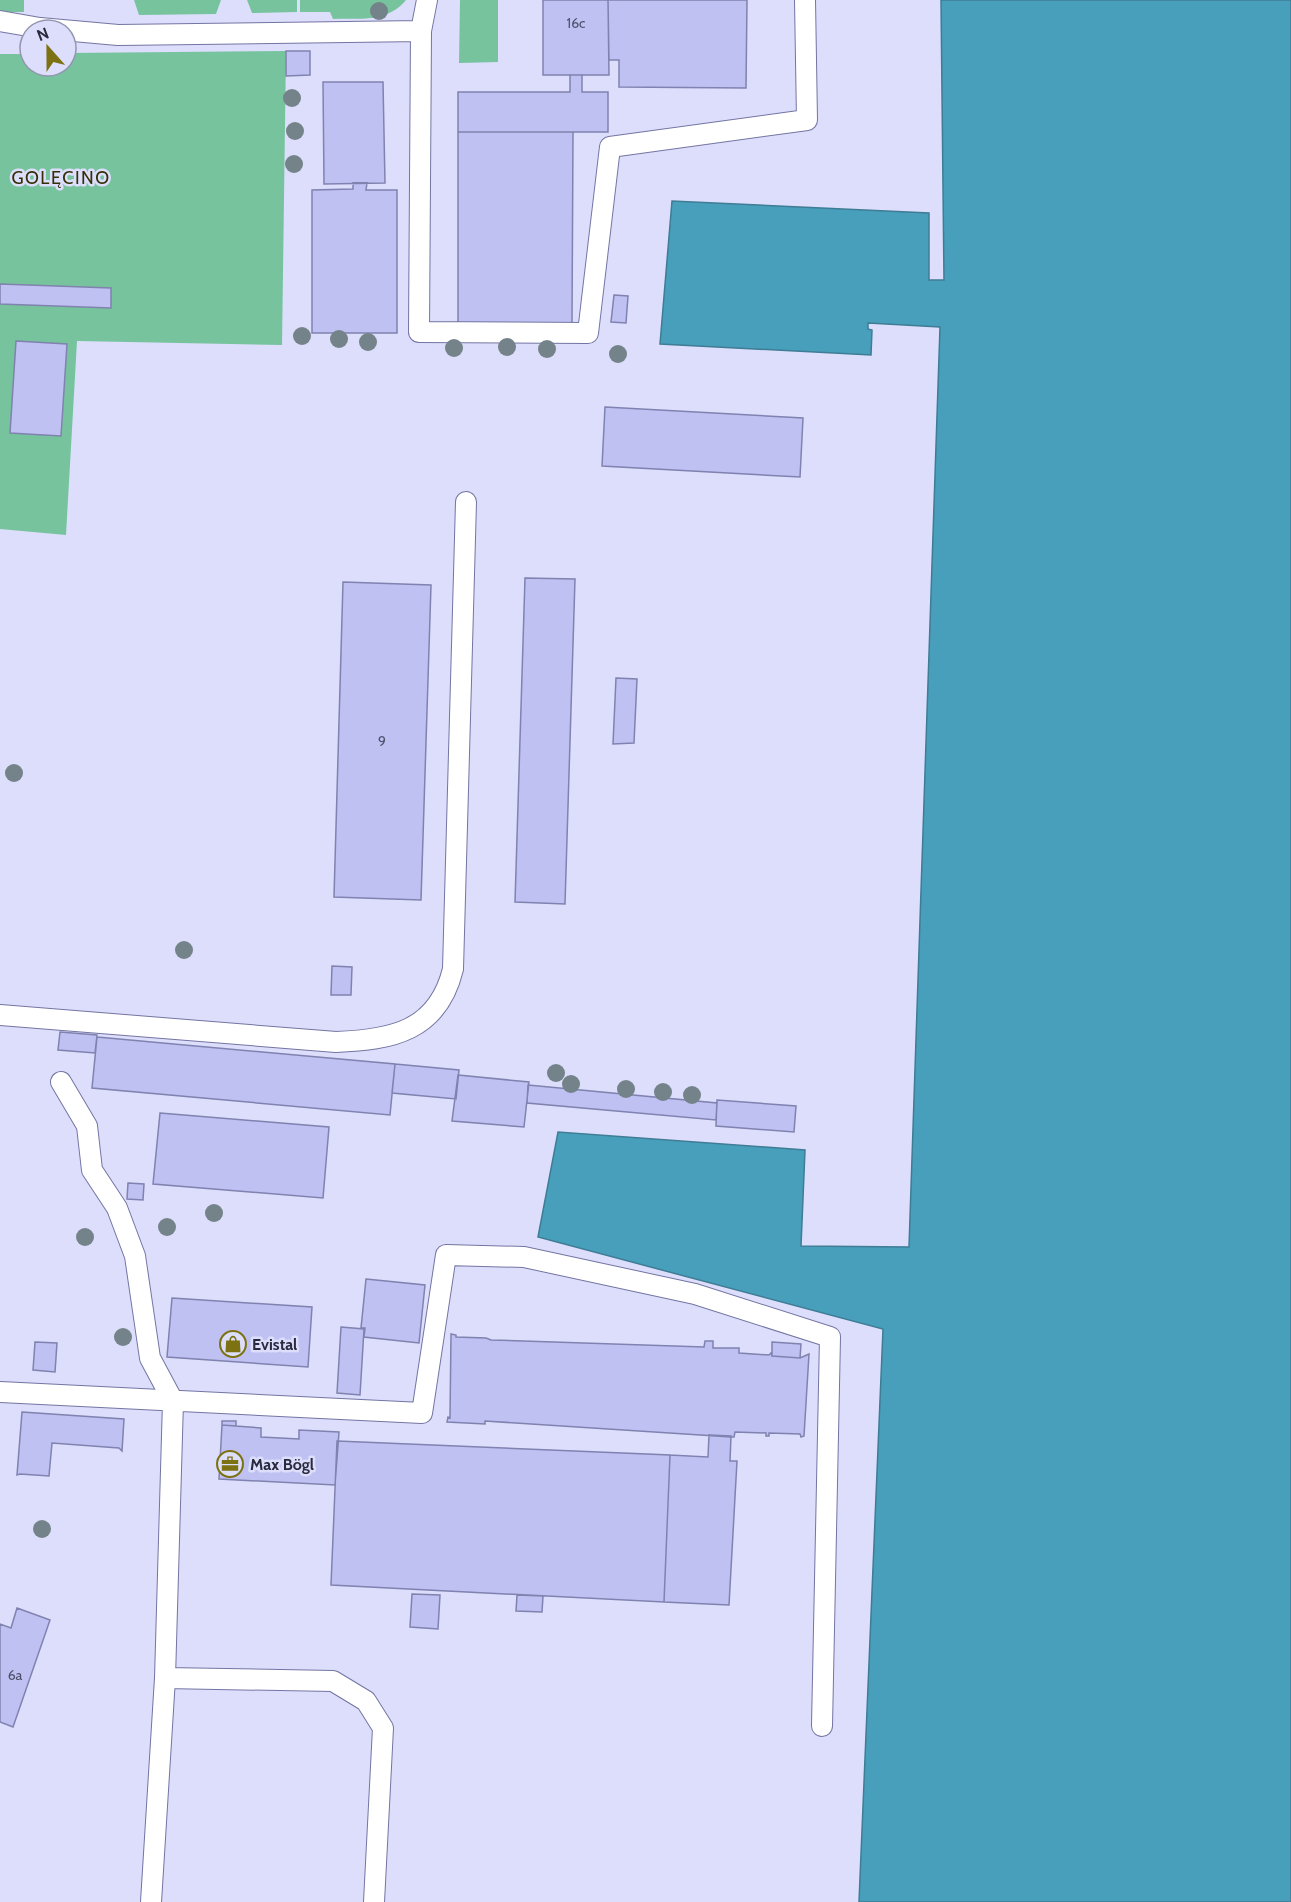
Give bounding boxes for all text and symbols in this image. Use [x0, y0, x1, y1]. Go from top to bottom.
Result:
house number: 16c [567, 14, 585, 32]
north arrow [18, 18, 78, 78]
text: N [34, 24, 51, 45]
district label: GOLĘCINO [11, 167, 111, 189]
house number: 9 [378, 732, 386, 750]
shop icon: Evistal [218, 1329, 248, 1359]
place label: Evistal [252, 1335, 297, 1354]
office icon: Max Bögl [215, 1449, 245, 1479]
place label: Max Bögl [250, 1455, 314, 1474]
house number: 6a [8, 1666, 23, 1684]

